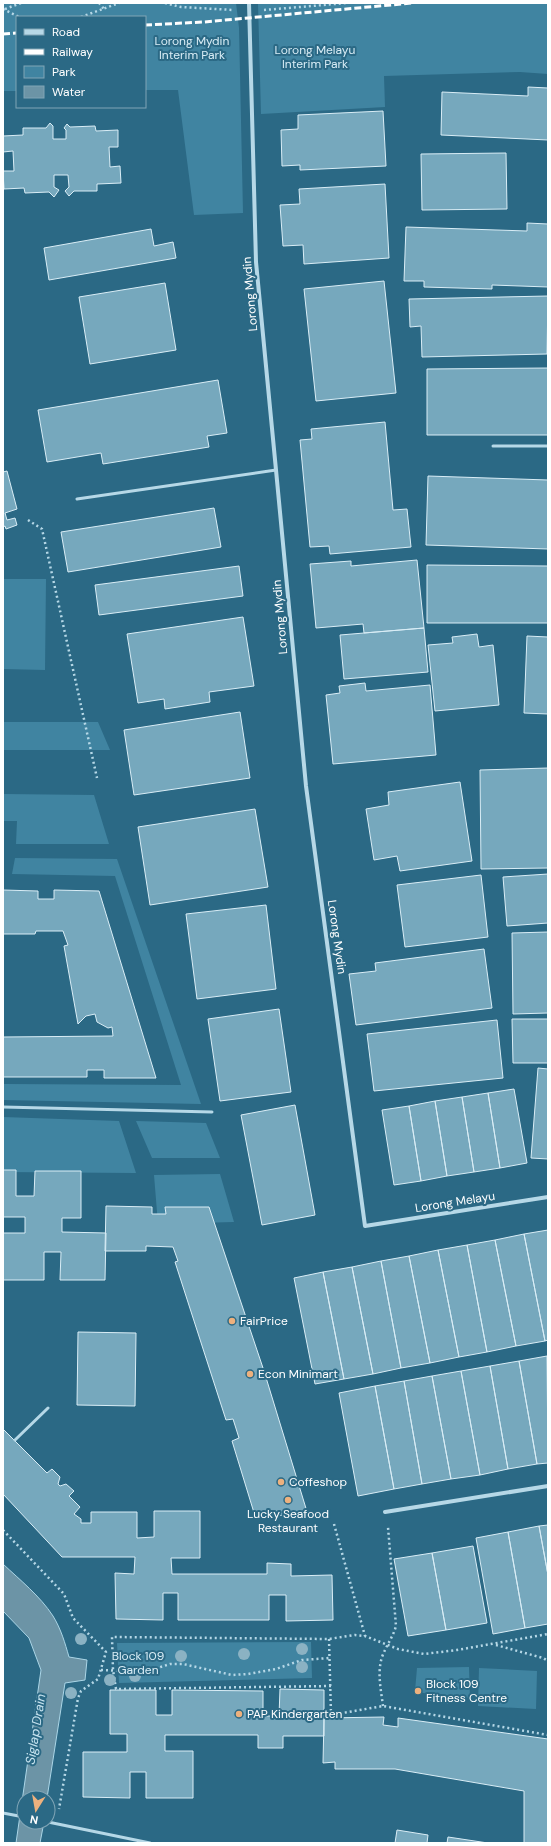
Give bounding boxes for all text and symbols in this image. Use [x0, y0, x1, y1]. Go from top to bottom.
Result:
legend [16, 16, 146, 108]
text: Road [52, 24, 80, 40]
park label: Lorong Mydin Interim Park [155, 33, 229, 63]
park label: Lorong Melayu Interim Park [275, 42, 356, 72]
text: Railway [52, 44, 93, 60]
text: Park [52, 64, 76, 80]
text: Water [52, 84, 86, 100]
street label: Lorong Mydin [239, 256, 261, 332]
street label: Lorong Mydin [269, 579, 291, 655]
street label: Lorong Mydin [324, 899, 350, 975]
street label: Lorong Melayu [414, 1188, 496, 1216]
place label: FairPrice [240, 1313, 288, 1329]
marker: FairPrice [227, 1316, 237, 1326]
place label: Econ Minimart [258, 1366, 338, 1382]
marker: Econ Minimart [245, 1369, 255, 1379]
place label: Coffeshop [289, 1474, 347, 1490]
marker: Coffeshop [276, 1477, 286, 1487]
marker: Lucky Seafood Restaurant [283, 1495, 293, 1505]
place label: Lucky Seafood Restaurant [247, 1506, 329, 1536]
park label: Block 109 Garden [112, 1648, 164, 1678]
place label: Block 109 Fitness Centre [426, 1676, 507, 1706]
marker: Block 109 Fitness Centre [413, 1686, 423, 1696]
water label: Siglap Drain [22, 1693, 49, 1766]
place label: PAP Kindergarten [247, 1706, 342, 1722]
marker: PAP Kindergarten [234, 1709, 244, 1719]
north arrow [16, 1790, 56, 1830]
text: N [29, 1812, 39, 1827]

